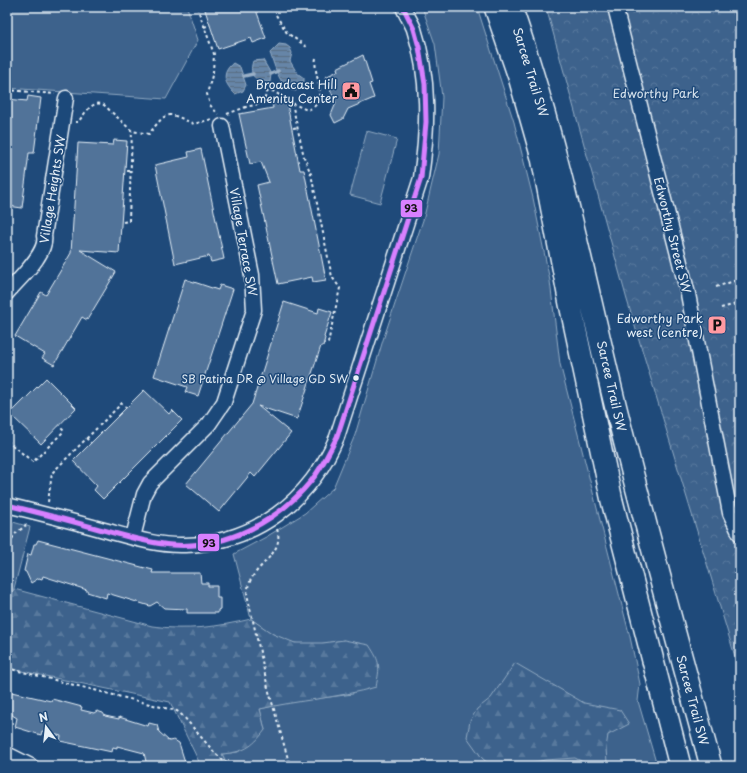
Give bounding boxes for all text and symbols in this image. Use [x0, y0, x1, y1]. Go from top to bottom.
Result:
street label: Sarcee Trail SW [509, 25, 553, 120]
place label: Broadcast Hill Amenity Center [246, 75, 337, 107]
public building icon: Broadcast Hill Amenity Center [340, 80, 362, 102]
park label: Edworthy Park [613, 84, 699, 102]
street label: Village Heights SW [35, 133, 70, 245]
street label: Edworthy Street SW [650, 175, 696, 295]
street label: Village Terrace SW [226, 186, 262, 298]
line badge: 93 [400, 199, 423, 218]
text: 93 [404, 199, 418, 216]
place label: Edworthy Park west (centre) [617, 309, 703, 341]
parking icon: Edworthy Park west (centre) [706, 314, 728, 336]
street label: Sarcee Trail SW [593, 339, 631, 434]
place label: SB Patina DR @ Village GD SW [181, 370, 348, 387]
marker: SB Patina DR @ Village GD SW [351, 373, 361, 383]
line badge: 93 [197, 533, 220, 552]
text: 93 [202, 534, 216, 551]
street label: Sarcee Trail SW [672, 653, 714, 748]
north arrow [26, 707, 66, 747]
text: N [37, 707, 50, 726]

